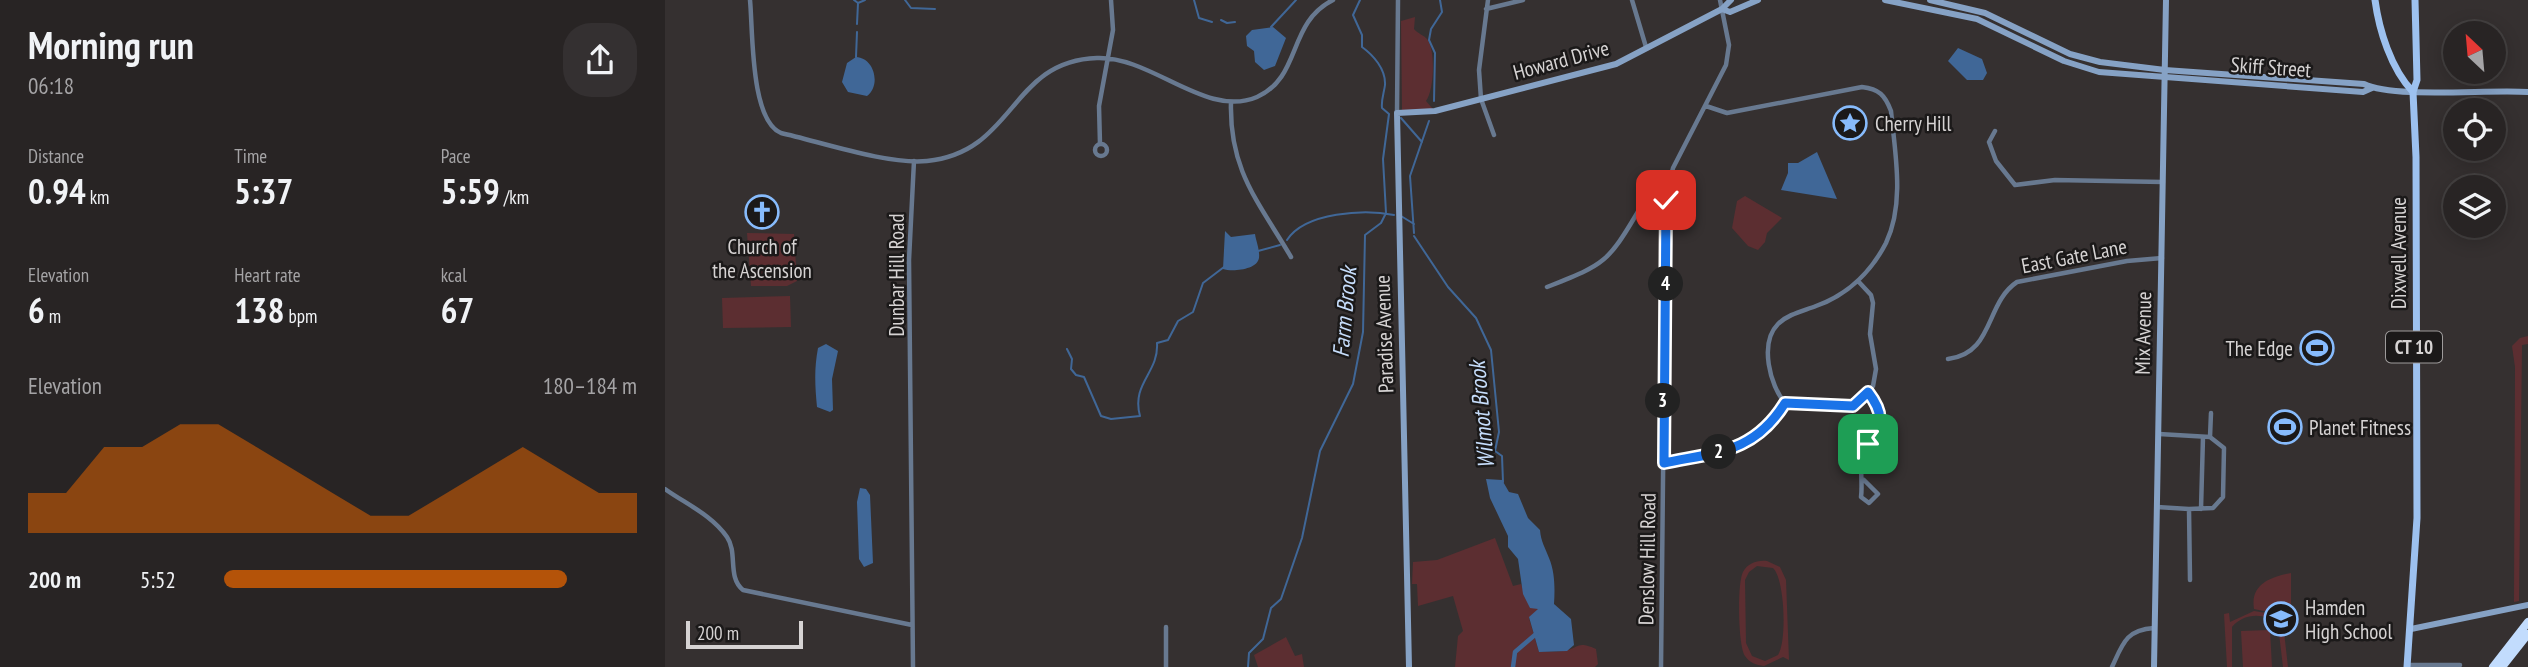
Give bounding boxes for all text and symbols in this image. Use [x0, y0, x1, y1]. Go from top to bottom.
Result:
text: Morning run [28, 20, 194, 69]
north arrow [2443, 21, 2506, 84]
map controls [2443, 21, 2506, 238]
button: share [563, 23, 637, 97]
street label: Howard Drive [1510, 34, 1612, 86]
street label: Skiff Street [2230, 51, 2312, 83]
text: 06:18 [28, 71, 74, 100]
button: locate [2443, 98, 2506, 161]
place icon: Cherry Hill [1831, 104, 1869, 142]
place label: Cherry Hill [1875, 110, 1951, 137]
text: Distance [28, 144, 84, 168]
text: Time [234, 144, 267, 168]
text: Pace [441, 144, 471, 168]
text: 0.94 [28, 168, 86, 214]
text: 5:37 [234, 168, 293, 214]
text: 5:59 [441, 168, 500, 214]
pin [1636, 170, 1696, 230]
button: layers [2443, 175, 2506, 238]
icon: check [1647, 181, 1685, 219]
text: km [86, 185, 109, 209]
text: /km [500, 185, 529, 209]
church icon: Church of the Ascension [743, 193, 781, 231]
street label: Dixwell Avenue [2385, 197, 2412, 309]
street label: Dunbar Hill Road [883, 214, 910, 336]
place label: Church of the Ascension [712, 233, 812, 284]
street label: East Gate Lane [2019, 233, 2129, 279]
water label: Farm Brook [1326, 262, 1363, 358]
text: Elevation [28, 263, 89, 287]
text: Heart rate [234, 263, 301, 287]
text: kcal [441, 263, 467, 287]
pin: 4 [1649, 266, 1683, 302]
text: 4 [1661, 271, 1670, 295]
street label: Paradise Avenue [1368, 275, 1400, 393]
text: 6 [28, 287, 45, 333]
text: 138 [234, 287, 285, 333]
text: 67 [441, 287, 474, 333]
street label: Mix Avenue [2129, 291, 2157, 375]
text: m [45, 304, 61, 328]
text: bpm [285, 304, 317, 328]
sports icon: The Edge [2298, 329, 2336, 367]
road number: CT 10 [2386, 332, 2442, 362]
place label: The Edge [2225, 335, 2293, 362]
water label: Wilmot Brook [1462, 357, 1500, 470]
text: Elevation [28, 371, 102, 400]
text: 180–184 m [543, 371, 637, 400]
pin: 3 [1646, 384, 1681, 418]
text: 3 [1658, 388, 1667, 412]
sports icon: Planet Fitness [2266, 408, 2304, 446]
pin [1838, 414, 1898, 474]
place label: Planet Fitness [2309, 414, 2411, 441]
icon: arrive [1849, 425, 1887, 463]
pin: 2 [1701, 434, 1737, 470]
text: 2 [1714, 439, 1723, 463]
street label: Denslow Hill Road [1632, 493, 1662, 625]
text: 200 m [28, 565, 81, 594]
text: 5:52 [140, 565, 176, 594]
place label: Hamden High School [2305, 594, 2392, 645]
school or university icon: Hamden High School [2262, 600, 2300, 638]
scale bar [686, 618, 803, 650]
text: 200 m [697, 621, 739, 645]

